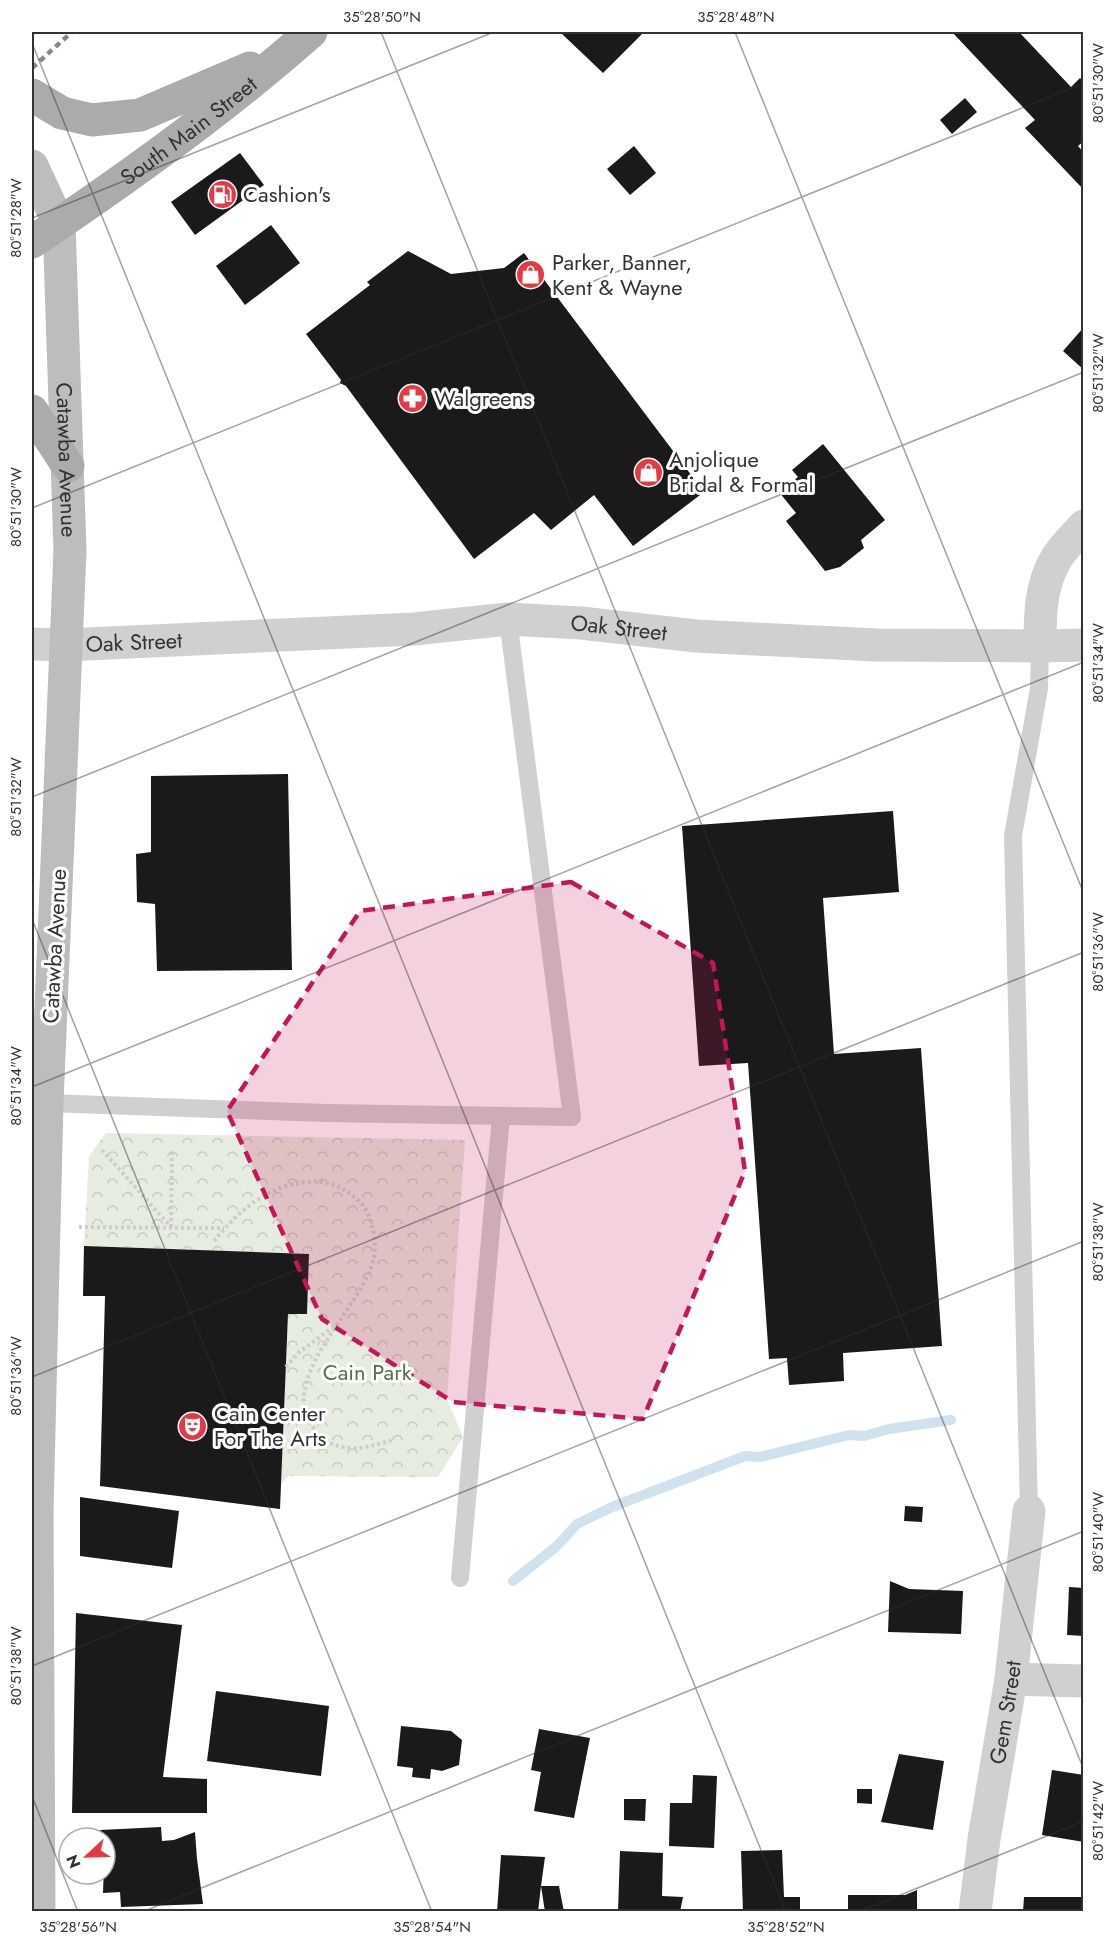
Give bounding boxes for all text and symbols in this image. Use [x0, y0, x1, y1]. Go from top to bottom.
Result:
text: 35°28'50"N [343, 6, 421, 28]
text: 35°28'48"N [697, 6, 775, 28]
text: 80°51'30"W [1087, 43, 1109, 123]
street label: South Main Street [113, 68, 264, 193]
text: 80°51'28"W [5, 178, 27, 258]
fuel station icon: Cashion's [206, 178, 238, 210]
place label: Cashion's [243, 178, 331, 210]
place label: Parker, Banner, Kent & Wayne [552, 246, 692, 303]
shop icon: Parker, Banner, Kent & Wayne [515, 259, 547, 291]
text: 80°51'32"W [1087, 333, 1109, 413]
street label: Catawba Avenue [48, 382, 86, 538]
pharmacy icon: Walgreens [397, 382, 429, 414]
place label: Walgreens [434, 382, 532, 414]
place label: Anjolique Bridal & Formal [669, 443, 813, 500]
shop icon: Anjolique Bridal & Formal [632, 456, 664, 488]
text: 80°51'30"W [5, 467, 27, 547]
street label: Oak Street [570, 606, 669, 649]
text: 80°51'34"W [1087, 623, 1109, 703]
street label: Oak Street [85, 624, 184, 660]
text: 80°51'32"W [5, 757, 27, 837]
street label: Catawba Avenue [34, 868, 74, 1024]
text: 80°51'36"W [1087, 912, 1109, 992]
text: 80°51'34"W [5, 1046, 27, 1126]
text: 80°51'38"W [1087, 1202, 1109, 1282]
text: 80°51'36"W [5, 1336, 27, 1416]
park label: Cain Park [323, 1356, 412, 1388]
place label: Cain Center For The Arts [214, 1397, 327, 1454]
theatre icon: Cain Center For The Arts [177, 1410, 209, 1442]
text: 80°51'40"W [1087, 1492, 1109, 1572]
text: 80°51'38"W [5, 1626, 27, 1706]
street label: Gem Street [981, 1658, 1029, 1767]
text: 80°51'42"W [1087, 1781, 1109, 1861]
north arrow [57, 1826, 117, 1886]
text: N [61, 1851, 87, 1872]
text: 35°28'56"N [39, 1916, 117, 1938]
text: 35°28'54"N [393, 1916, 471, 1938]
text: 35°28'52"N [747, 1916, 825, 1938]

